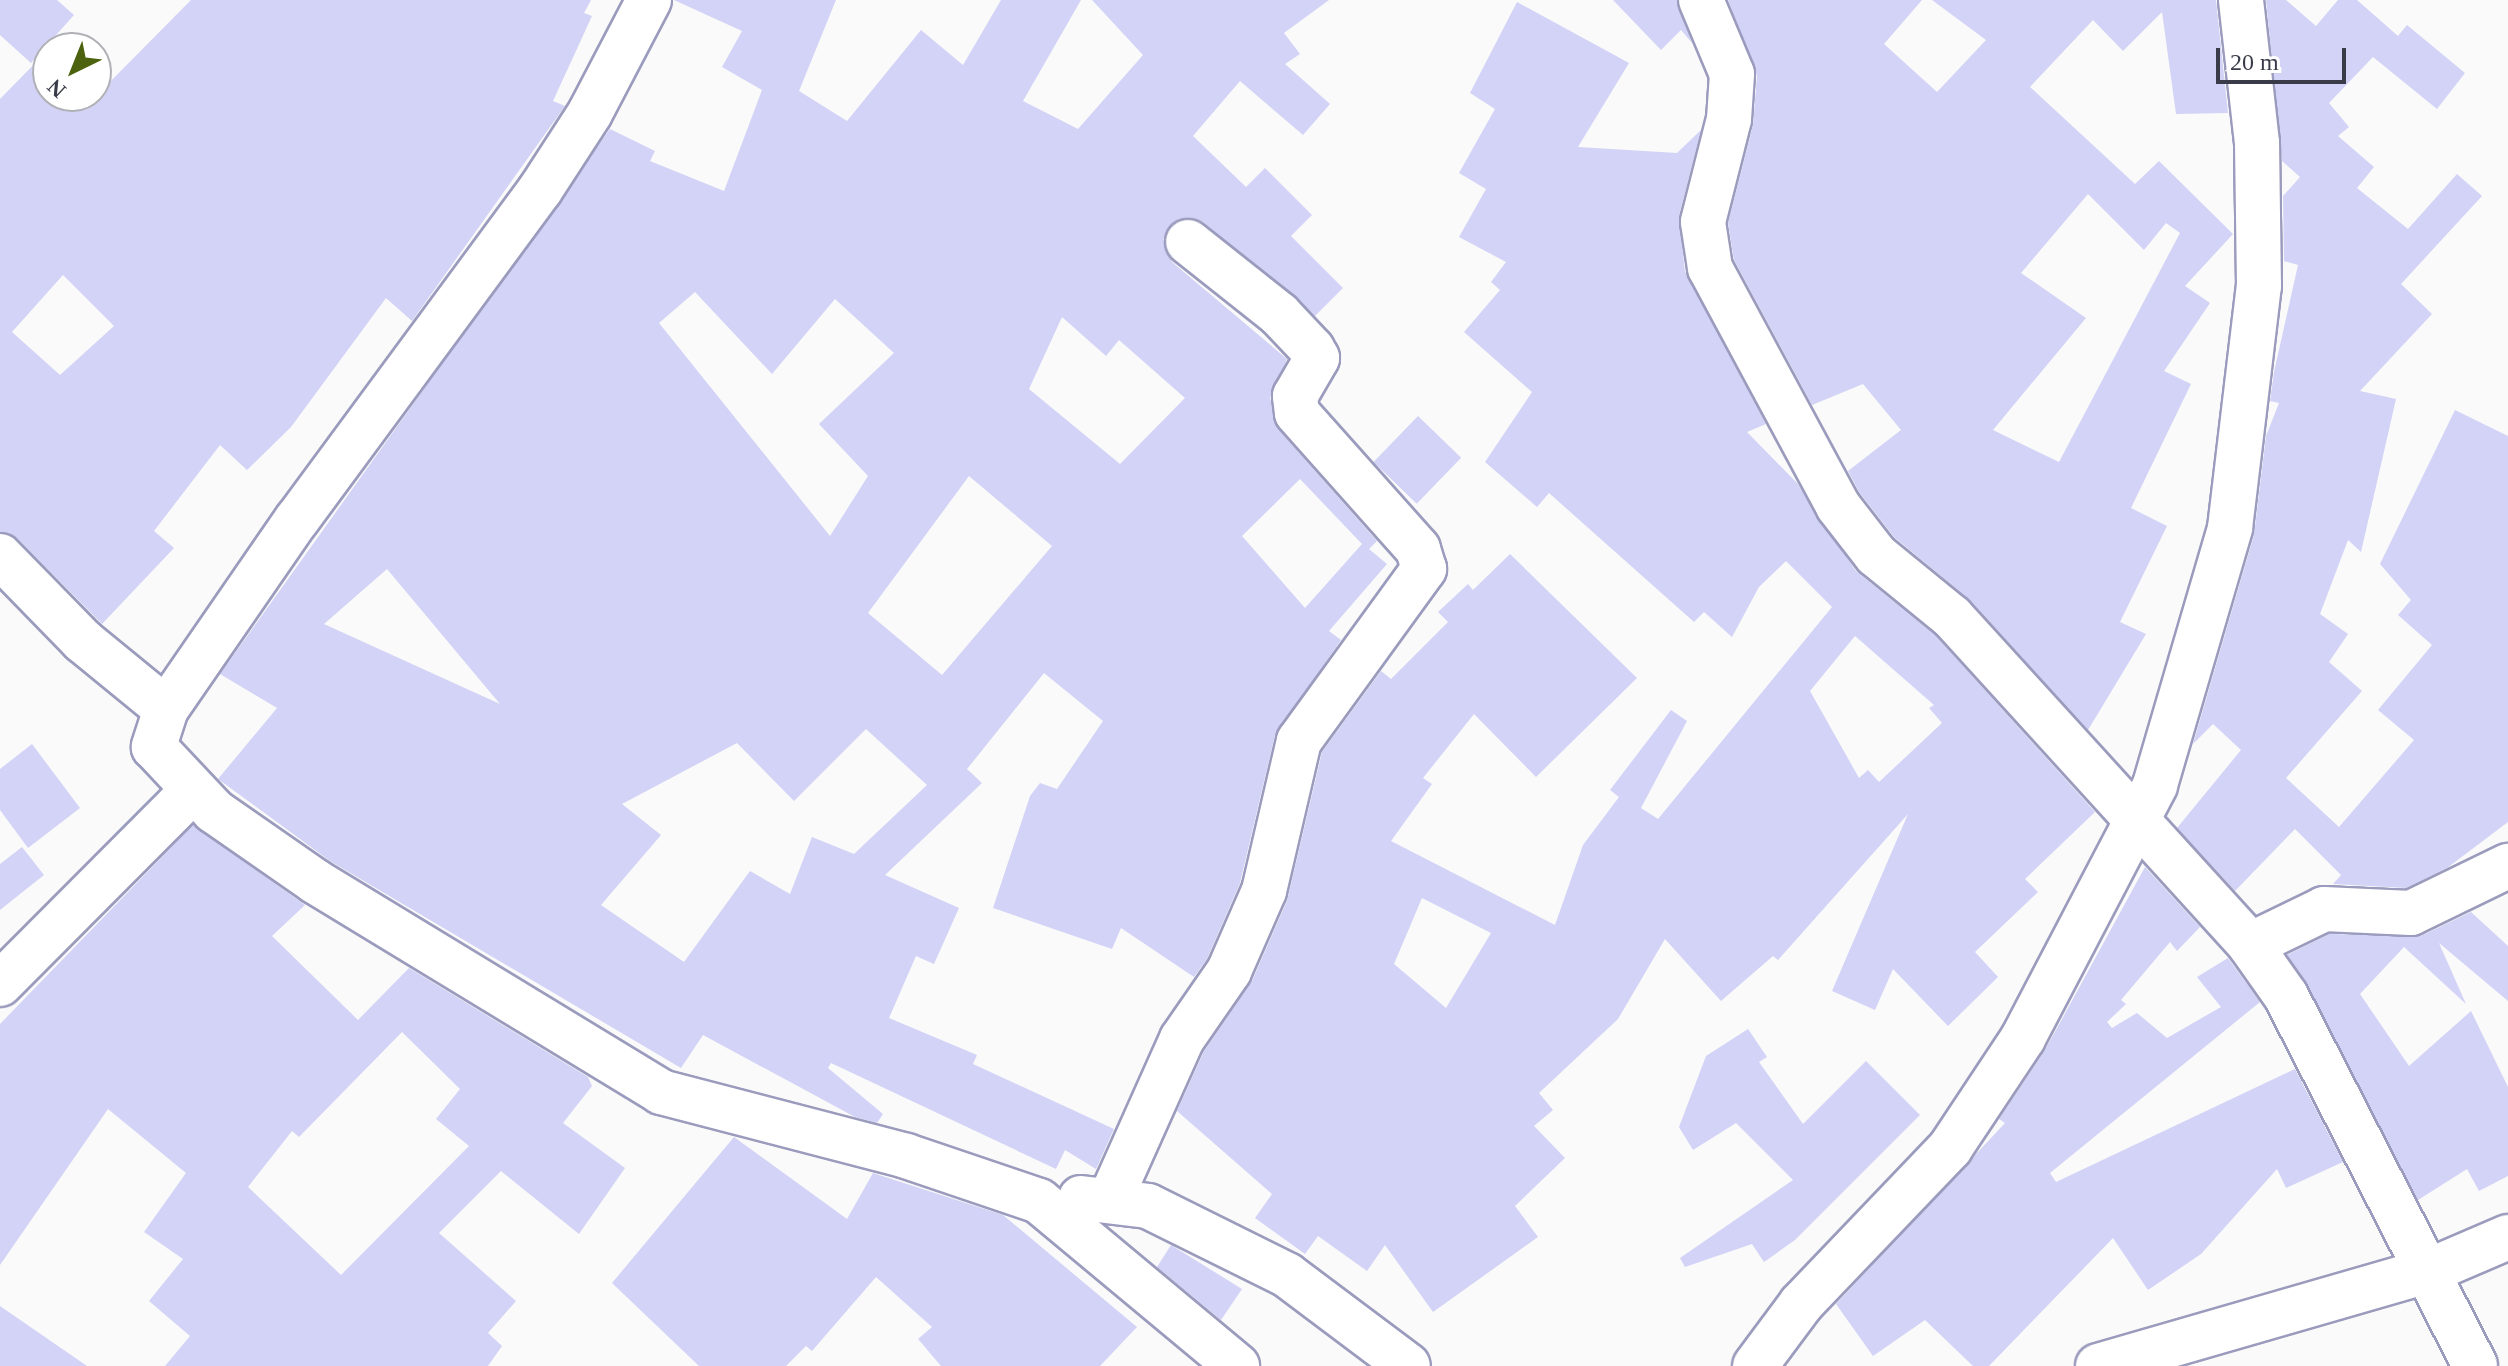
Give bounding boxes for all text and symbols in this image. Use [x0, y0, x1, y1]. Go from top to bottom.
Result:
north arrow [32, 32, 112, 112]
scale bar [2220, 32, 2350, 82]
text: 20 m [2230, 49, 2279, 75]
text: N [42, 74, 71, 103]

